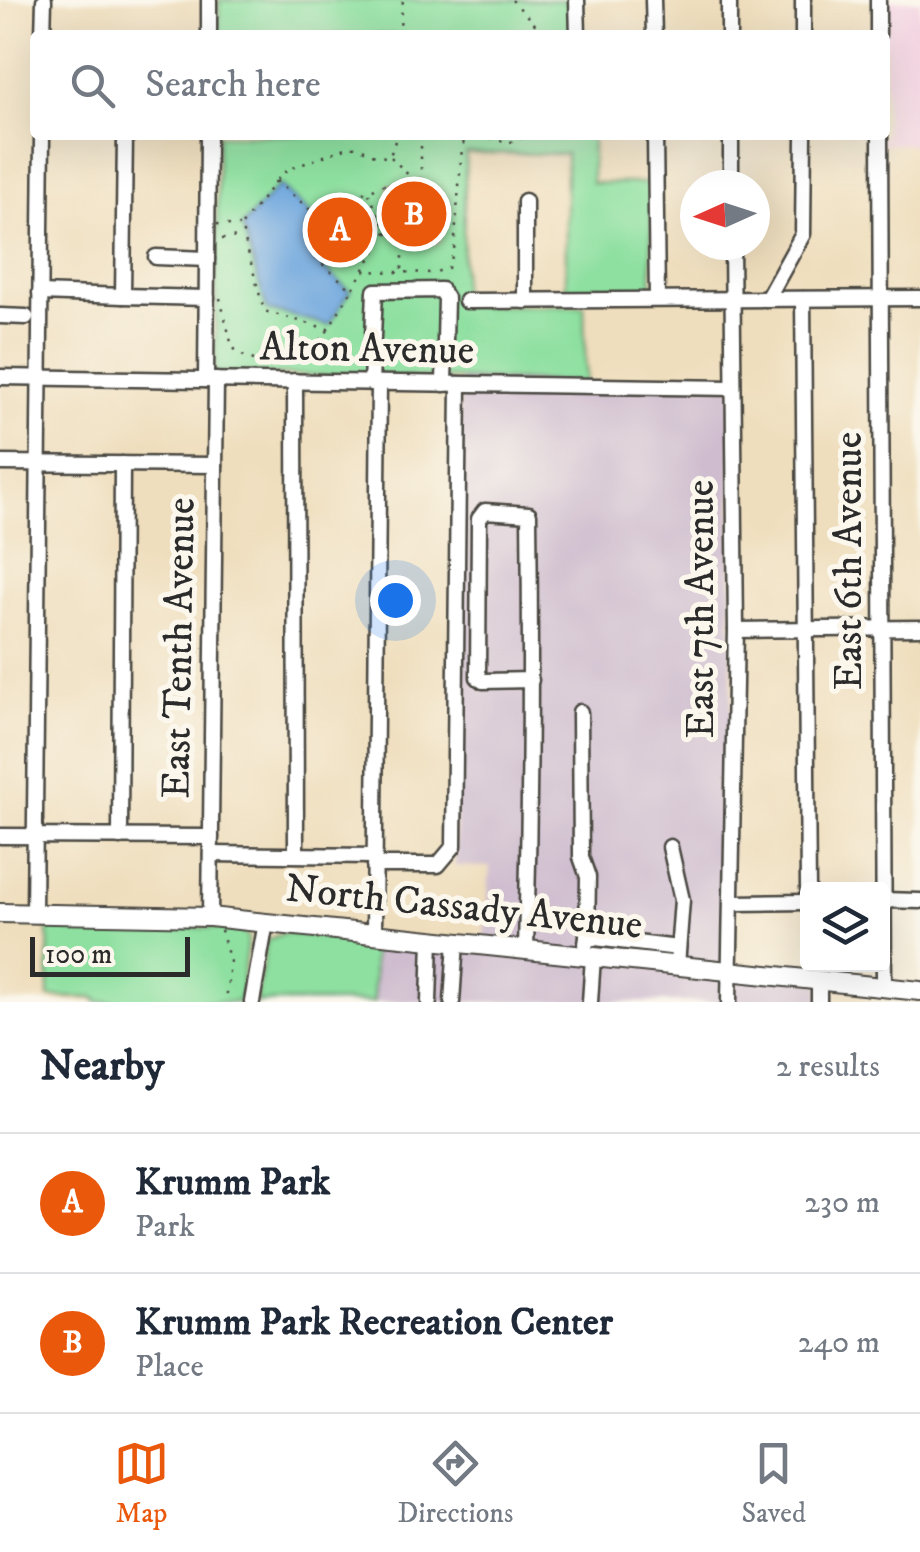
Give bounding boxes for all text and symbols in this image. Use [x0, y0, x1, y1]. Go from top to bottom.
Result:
search box [30, 30, 890, 140]
icon: search [65, 58, 120, 113]
text: Search here [145, 61, 321, 109]
north arrow [680, 170, 770, 260]
pin: B [382, 176, 446, 252]
pin: A [308, 192, 372, 268]
street label: Alton Avenue [259, 323, 475, 377]
street label: East 6th Avenue [825, 432, 875, 690]
street label: East 7th Avenue [677, 480, 727, 738]
street label: East Tenth Avenue [152, 497, 208, 799]
your location [370, 575, 421, 626]
street label: North Cassady Avenue [283, 864, 645, 952]
map controls [800, 882, 890, 972]
button: layers [800, 882, 890, 972]
scale bar [30, 932, 190, 976]
text: 100 m [45, 937, 112, 972]
text: Nearby [40, 1041, 164, 1093]
text: 2 results [776, 1047, 880, 1087]
text: Krumm Park [135, 1159, 330, 1207]
text: A [62, 1183, 83, 1223]
text: 230 m [804, 1183, 880, 1223]
text: Park [135, 1207, 195, 1247]
text: Krumm Park Recreation Center [135, 1299, 613, 1347]
text: B [62, 1323, 83, 1363]
text: 240 m [798, 1323, 880, 1363]
text: Place [135, 1347, 204, 1387]
tab: Map [114, 1436, 169, 1531]
tab: Directions [397, 1436, 513, 1531]
tab: Saved [742, 1436, 806, 1531]

